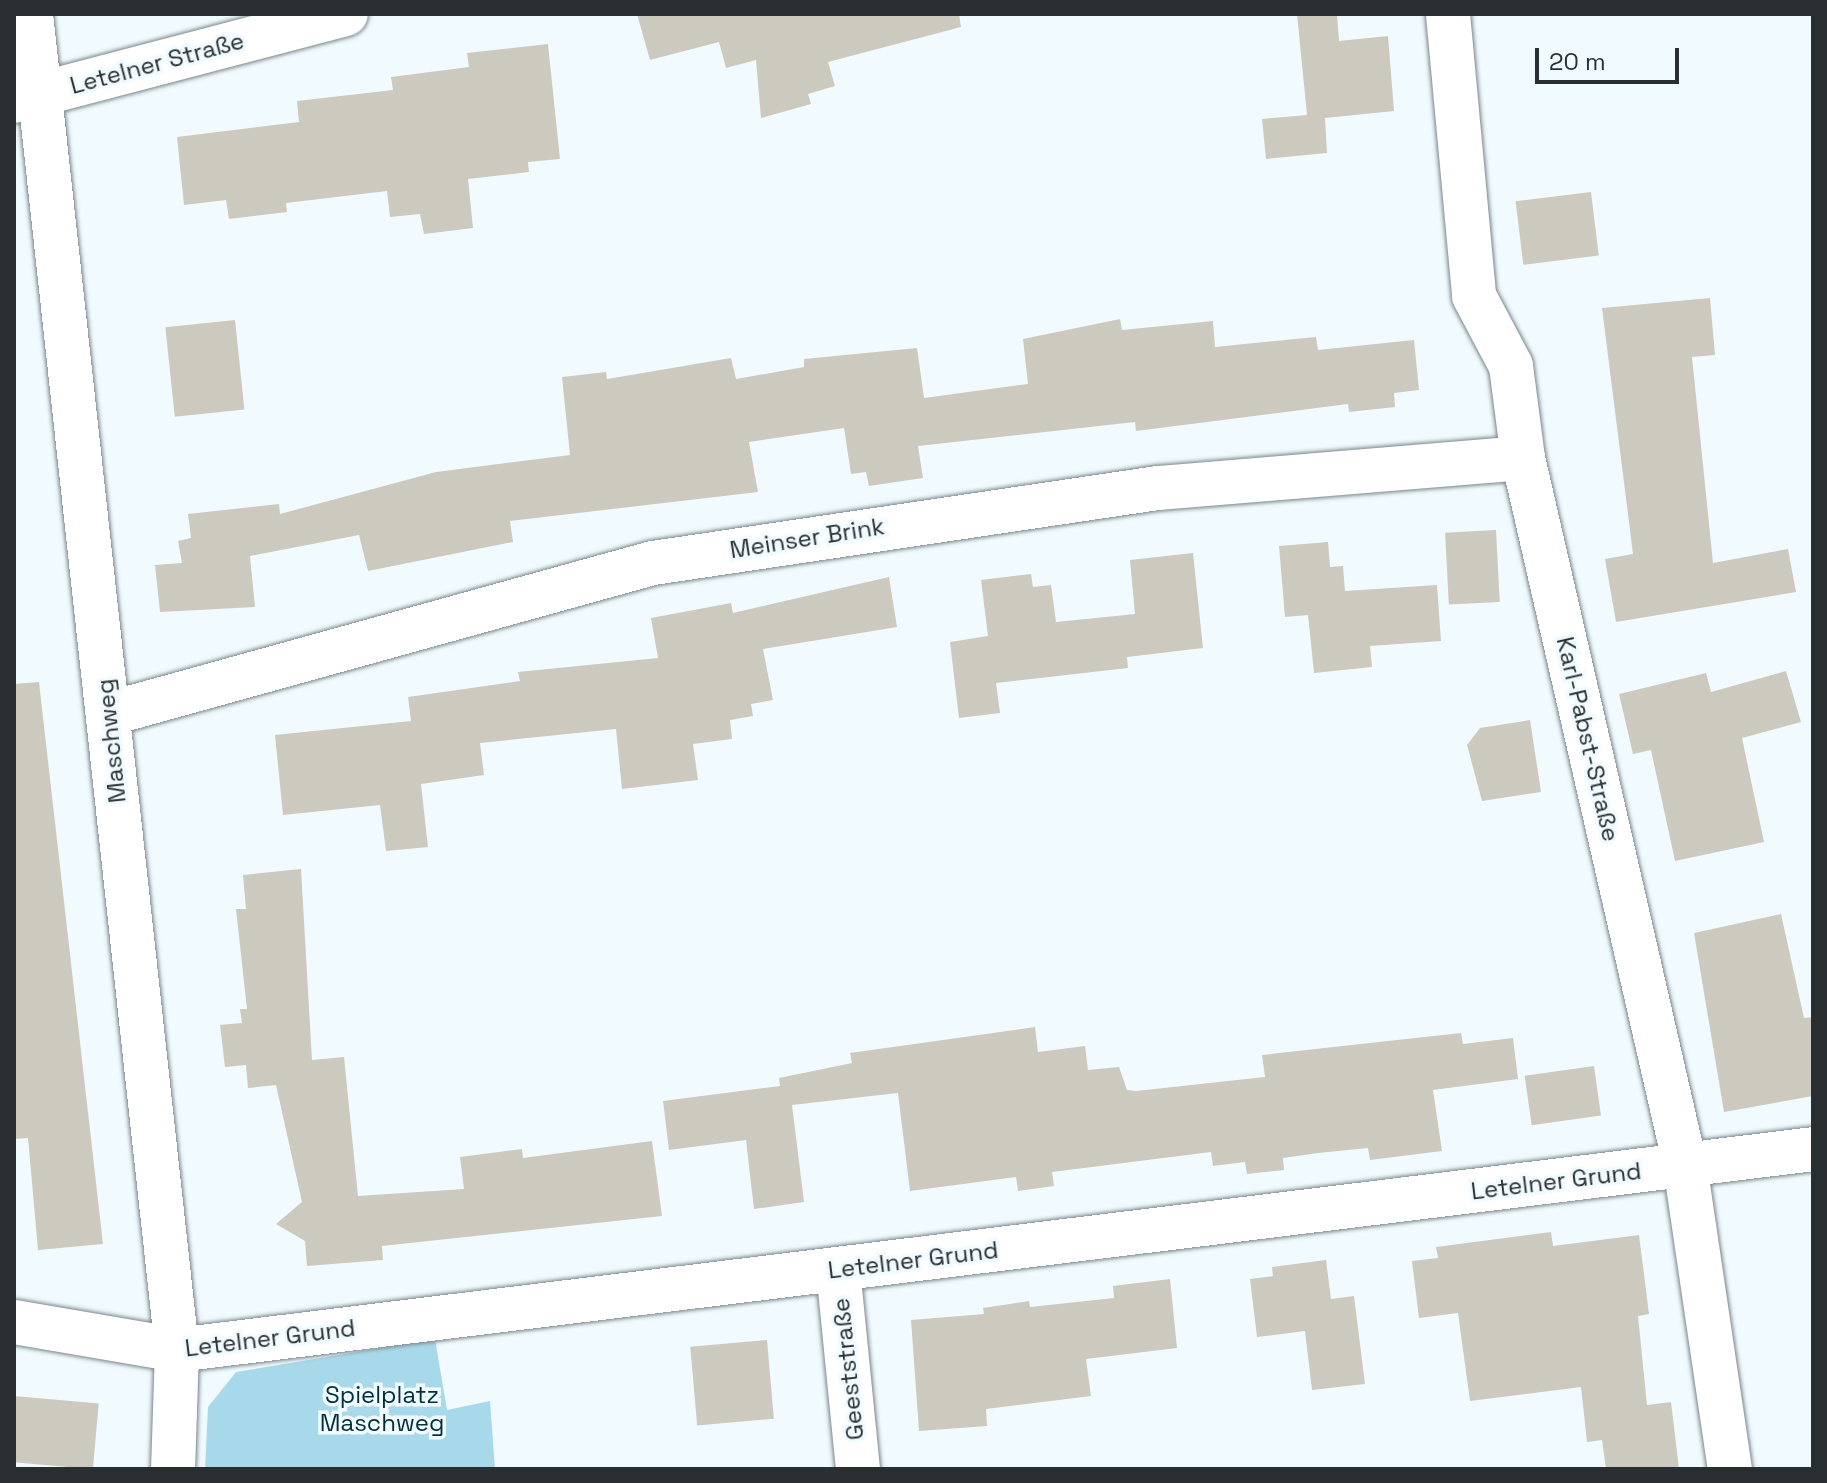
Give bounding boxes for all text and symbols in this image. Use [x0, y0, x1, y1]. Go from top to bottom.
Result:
street label: Letelner Straße [67, 26, 247, 100]
scale bar [1539, 32, 1683, 82]
text: 20 m [1549, 46, 1606, 77]
street label: Meinser Brink [728, 512, 886, 564]
street label: Karl-Pabst-Straße [1550, 634, 1626, 844]
street label: Maschweg [90, 678, 132, 804]
street label: Letelner Grund [1469, 1156, 1643, 1206]
street label: Letelner Grund [826, 1235, 1000, 1285]
street label: Geeststraße [826, 1296, 870, 1442]
street label: Letelner Grund [183, 1313, 357, 1363]
park label: Spielplatz Maschweg [320, 1381, 444, 1437]

